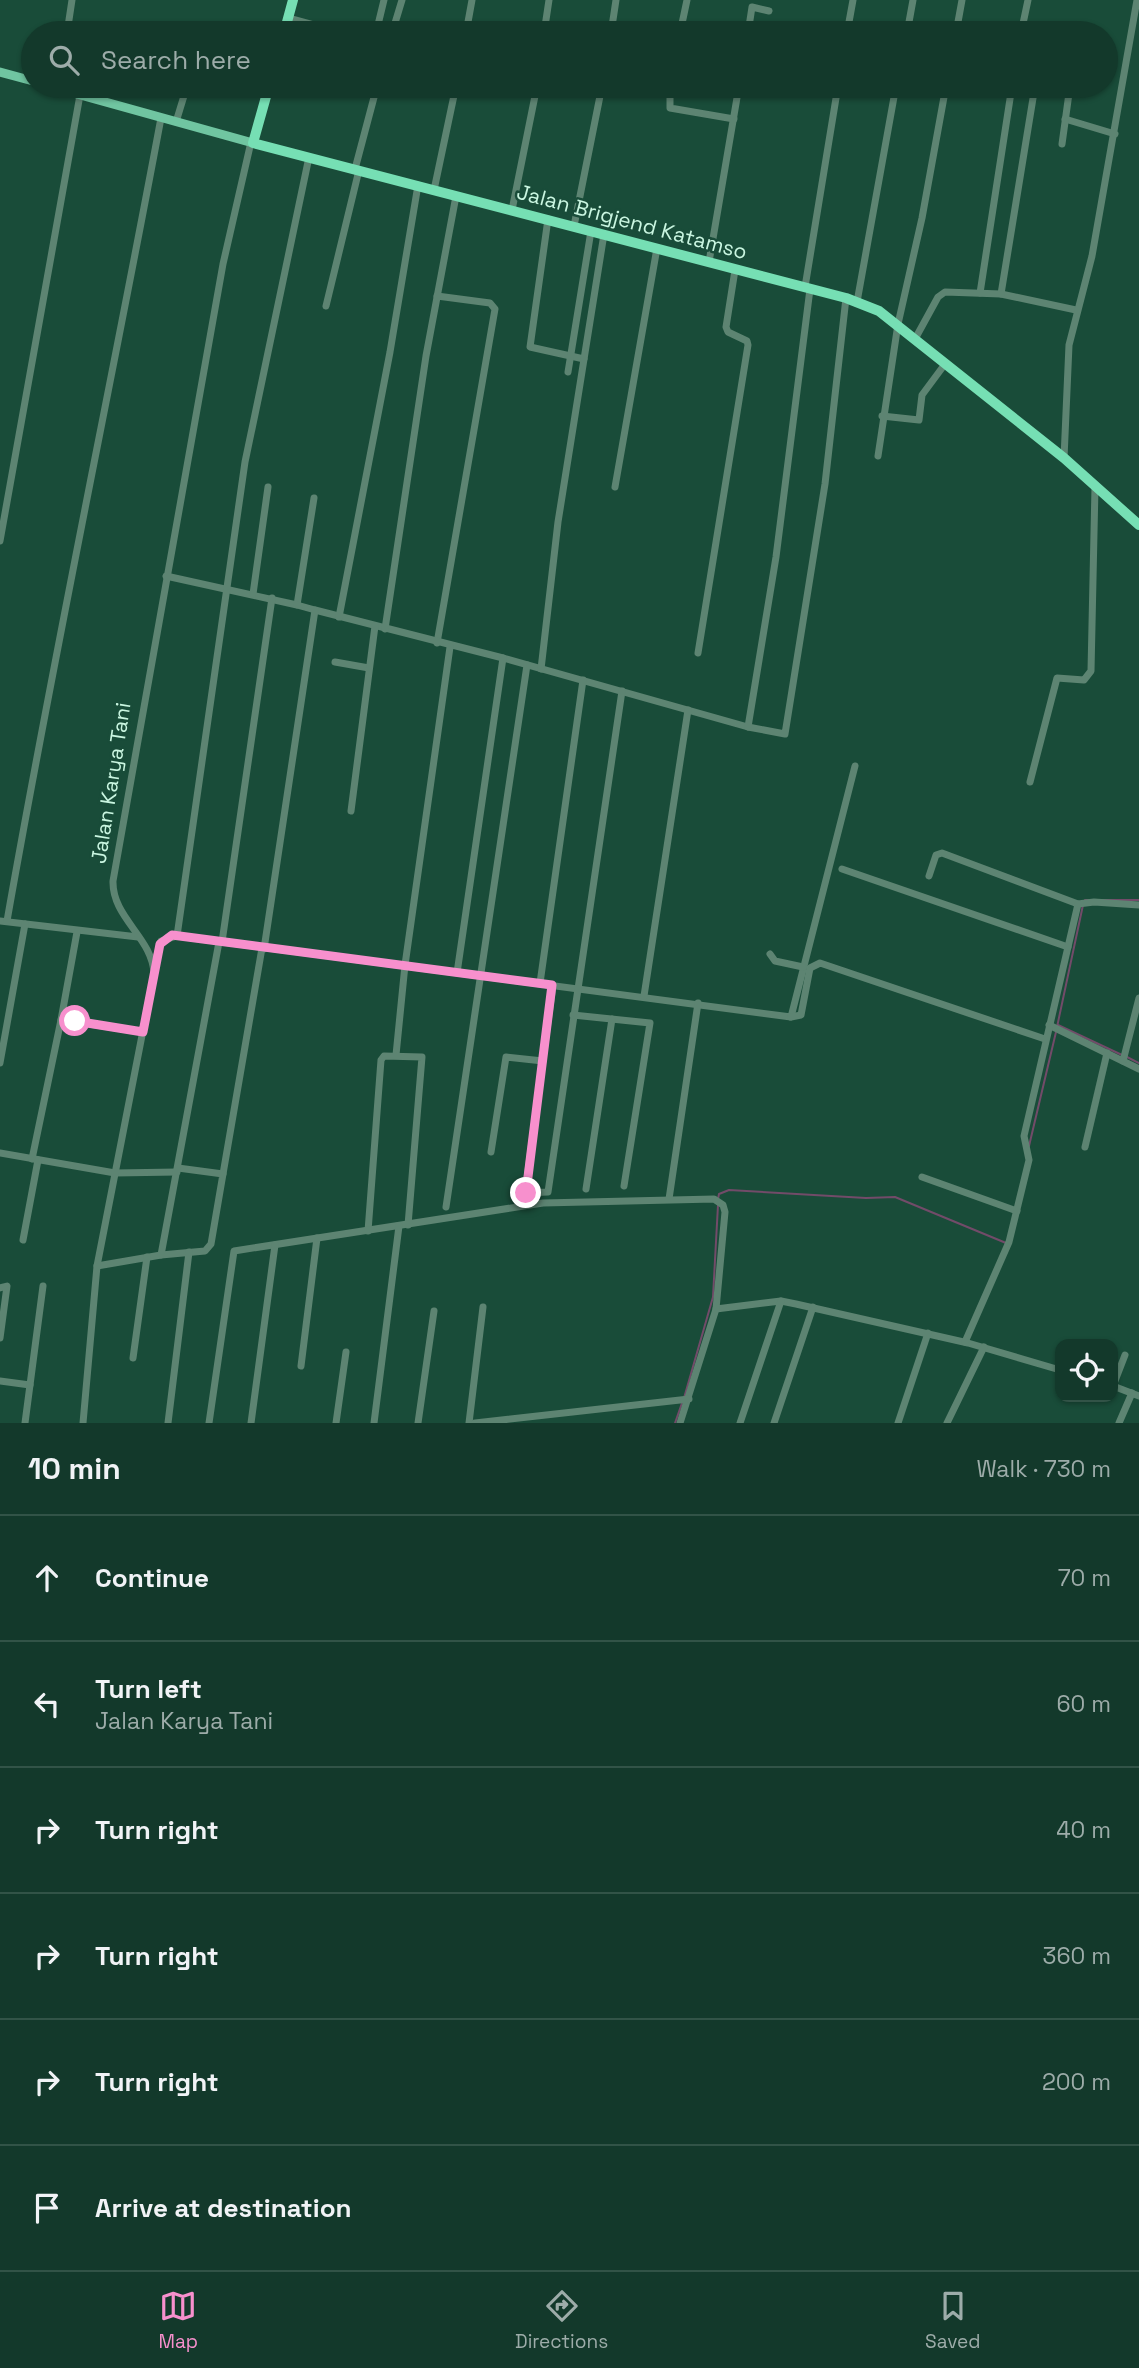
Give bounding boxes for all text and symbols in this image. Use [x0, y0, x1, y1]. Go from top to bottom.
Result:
search box [21, 21, 1118, 98]
icon: search [45, 41, 83, 79]
text: Search here [101, 43, 251, 77]
street label: Jalan Brigjend Katamso [514, 178, 750, 265]
street label: Jalan Karya Tani [84, 700, 137, 865]
route start [59, 1005, 90, 1036]
route end [510, 1177, 541, 1208]
map controls [1055, 1339, 1118, 1402]
button: locate [1055, 1339, 1118, 1402]
text: 10 min [28, 1449, 121, 1488]
text: Walk · 730 m [976, 1454, 1111, 1484]
icon: ahead [28, 1559, 66, 1597]
text: Continue [95, 1561, 209, 1595]
text: 70 m [1058, 1563, 1111, 1593]
text: Turn left [95, 1672, 202, 1706]
icon: left [28, 1685, 66, 1723]
text: 60 m [1056, 1689, 1111, 1719]
text: Jalan Karya Tani [95, 1706, 273, 1736]
icon: right [28, 1811, 66, 1849]
text: Turn right [95, 1813, 219, 1847]
text: 40 m [1056, 1815, 1111, 1845]
icon: right [28, 1937, 66, 1975]
text: Turn right [95, 1939, 219, 1973]
text: 360 m [1043, 1941, 1111, 1971]
icon: right [28, 2063, 66, 2101]
text: Turn right [95, 2065, 219, 2099]
text: 200 m [1042, 2067, 1111, 2097]
icon: arrive [28, 2189, 66, 2227]
text: Arrive at destination [95, 2191, 352, 2225]
tab: Map [158, 2287, 198, 2354]
tab: Directions [515, 2287, 608, 2354]
tab: Saved [925, 2287, 981, 2354]

